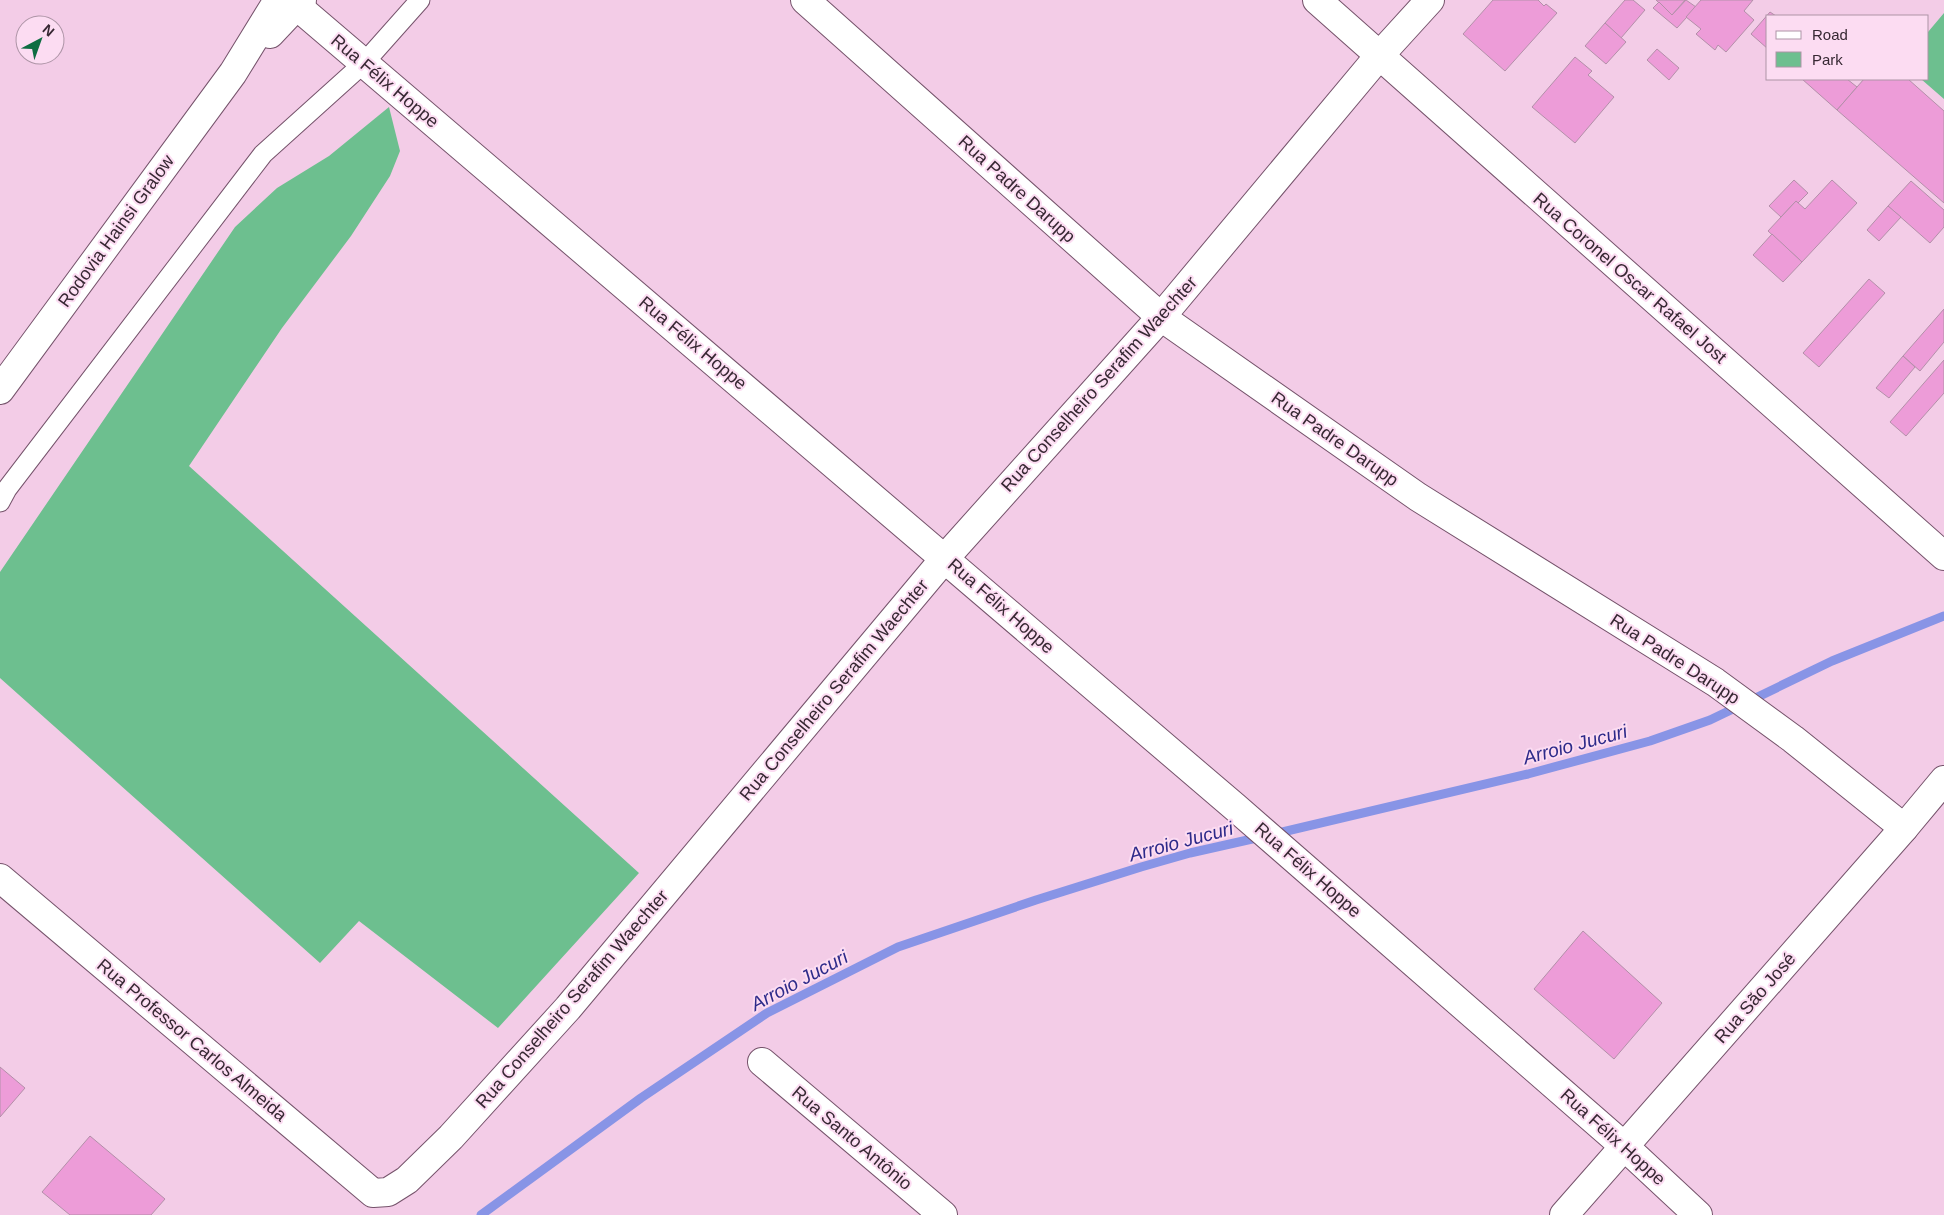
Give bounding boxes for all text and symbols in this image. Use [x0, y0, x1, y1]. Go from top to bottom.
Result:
north arrow [15, 15, 65, 65]
legend [1766, 15, 1929, 80]
text: N [39, 21, 58, 40]
text: Road [1812, 26, 1848, 43]
street label: Rua Félix Hoppe [327, 30, 443, 132]
text: Park [1812, 51, 1843, 68]
street label: Rua Padre Darupp [955, 131, 1079, 247]
street label: Rodovia Hainsi Gralow [54, 150, 178, 311]
street label: Rua Coronel Oscar Rafael Jost [1529, 189, 1731, 367]
street label: Rua Conselheiro Serafim Waechter [997, 272, 1201, 496]
street label: Rua Félix Hoppe [635, 292, 751, 394]
street label: Rua Padre Darupp [1268, 388, 1402, 490]
street label: Rua Félix Hoppe [944, 554, 1058, 658]
street label: Rua Conselheiro Serafim Waechter [736, 575, 932, 805]
street label: Rua Padre Darupp [1607, 610, 1743, 708]
water label: Arroio Jucuri [1520, 720, 1630, 769]
water label: Arroio Jucuri [1126, 817, 1236, 866]
street label: Rua Félix Hoppe [1251, 818, 1365, 922]
street label: Rua Conselheiro Serafim Waechter [472, 886, 672, 1112]
water label: Arroio Jucuri [746, 946, 852, 1015]
street label: Rua São José [1710, 949, 1800, 1047]
street label: Rua Professor Carlos Almeida [93, 955, 292, 1126]
street label: Rua Santo Antônio [788, 1082, 916, 1194]
street label: Rua Félix Hoppe [1556, 1085, 1670, 1189]

